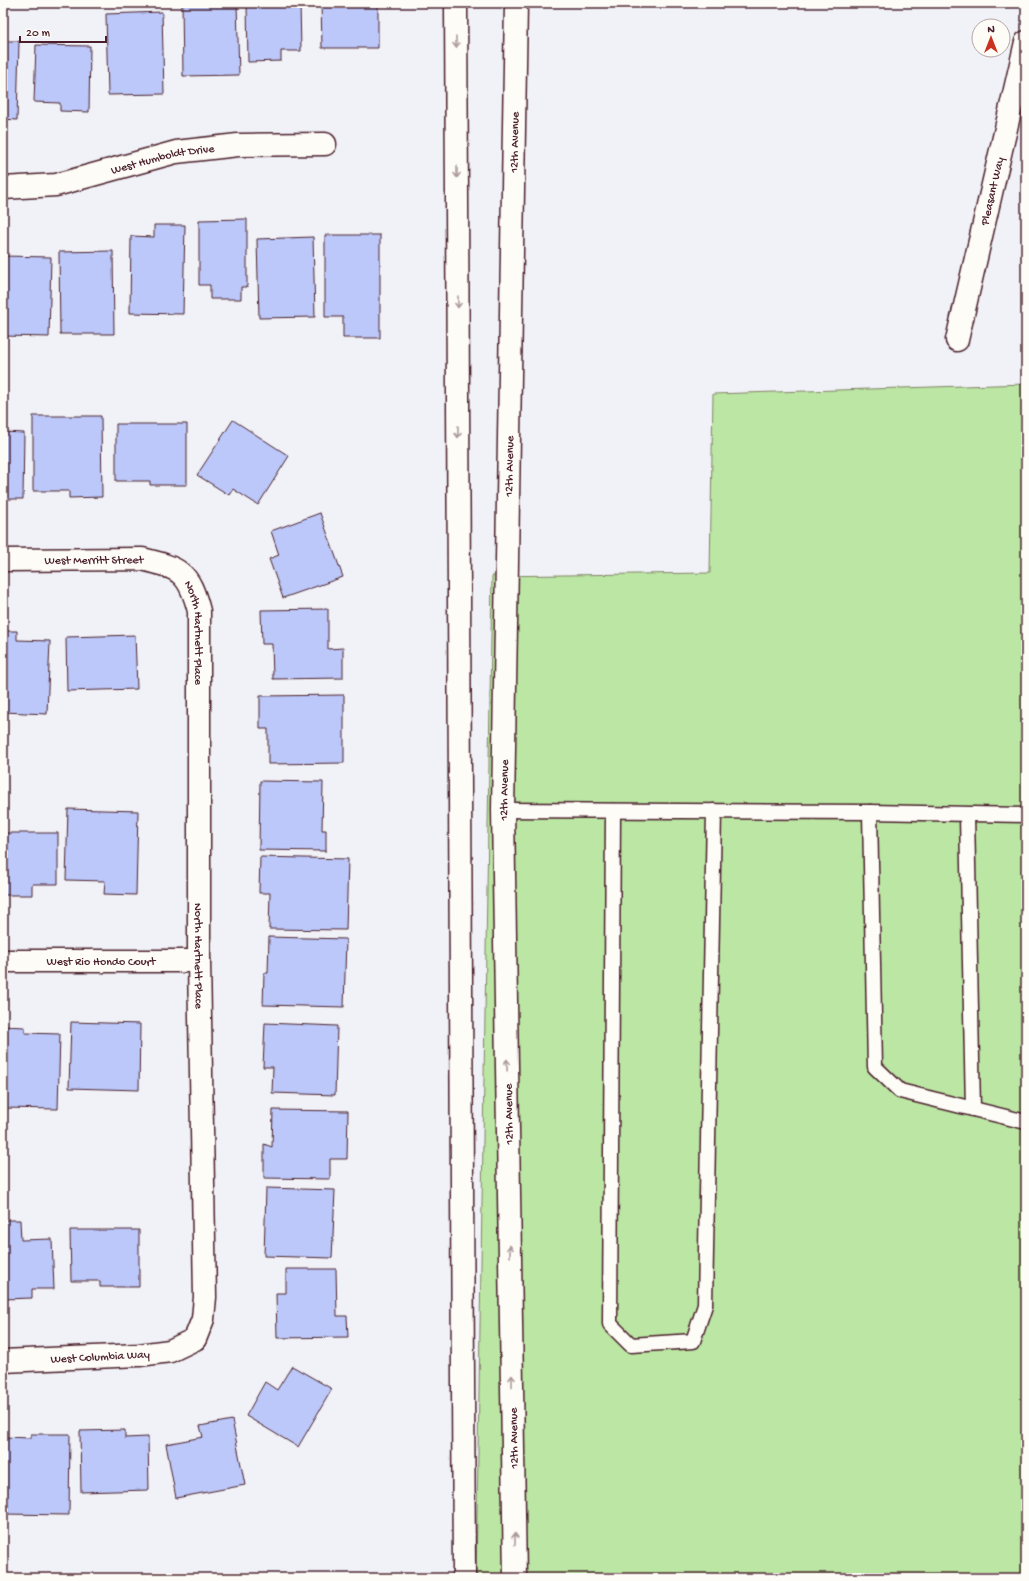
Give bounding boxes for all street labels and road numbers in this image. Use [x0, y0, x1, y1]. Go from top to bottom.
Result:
street label: 12th Avenue [508, 111, 523, 174]
street label: West Humboldt Drive [110, 143, 216, 179]
street label: Pleasant Way [979, 156, 1008, 228]
street label: 12th Avenue [503, 435, 518, 498]
street label: West Merritt Street [45, 554, 145, 569]
street label: North Hartnett Place [180, 579, 204, 686]
street label: 12th Avenue [498, 759, 513, 822]
street label: North Hartnett Place [190, 903, 205, 1010]
street label: West Rio Hondo Court [46, 956, 157, 970]
street label: 12th Avenue [502, 1083, 518, 1146]
street label: West Columbia Way [50, 1348, 150, 1368]
street label: 12th Avenue [507, 1407, 523, 1470]

